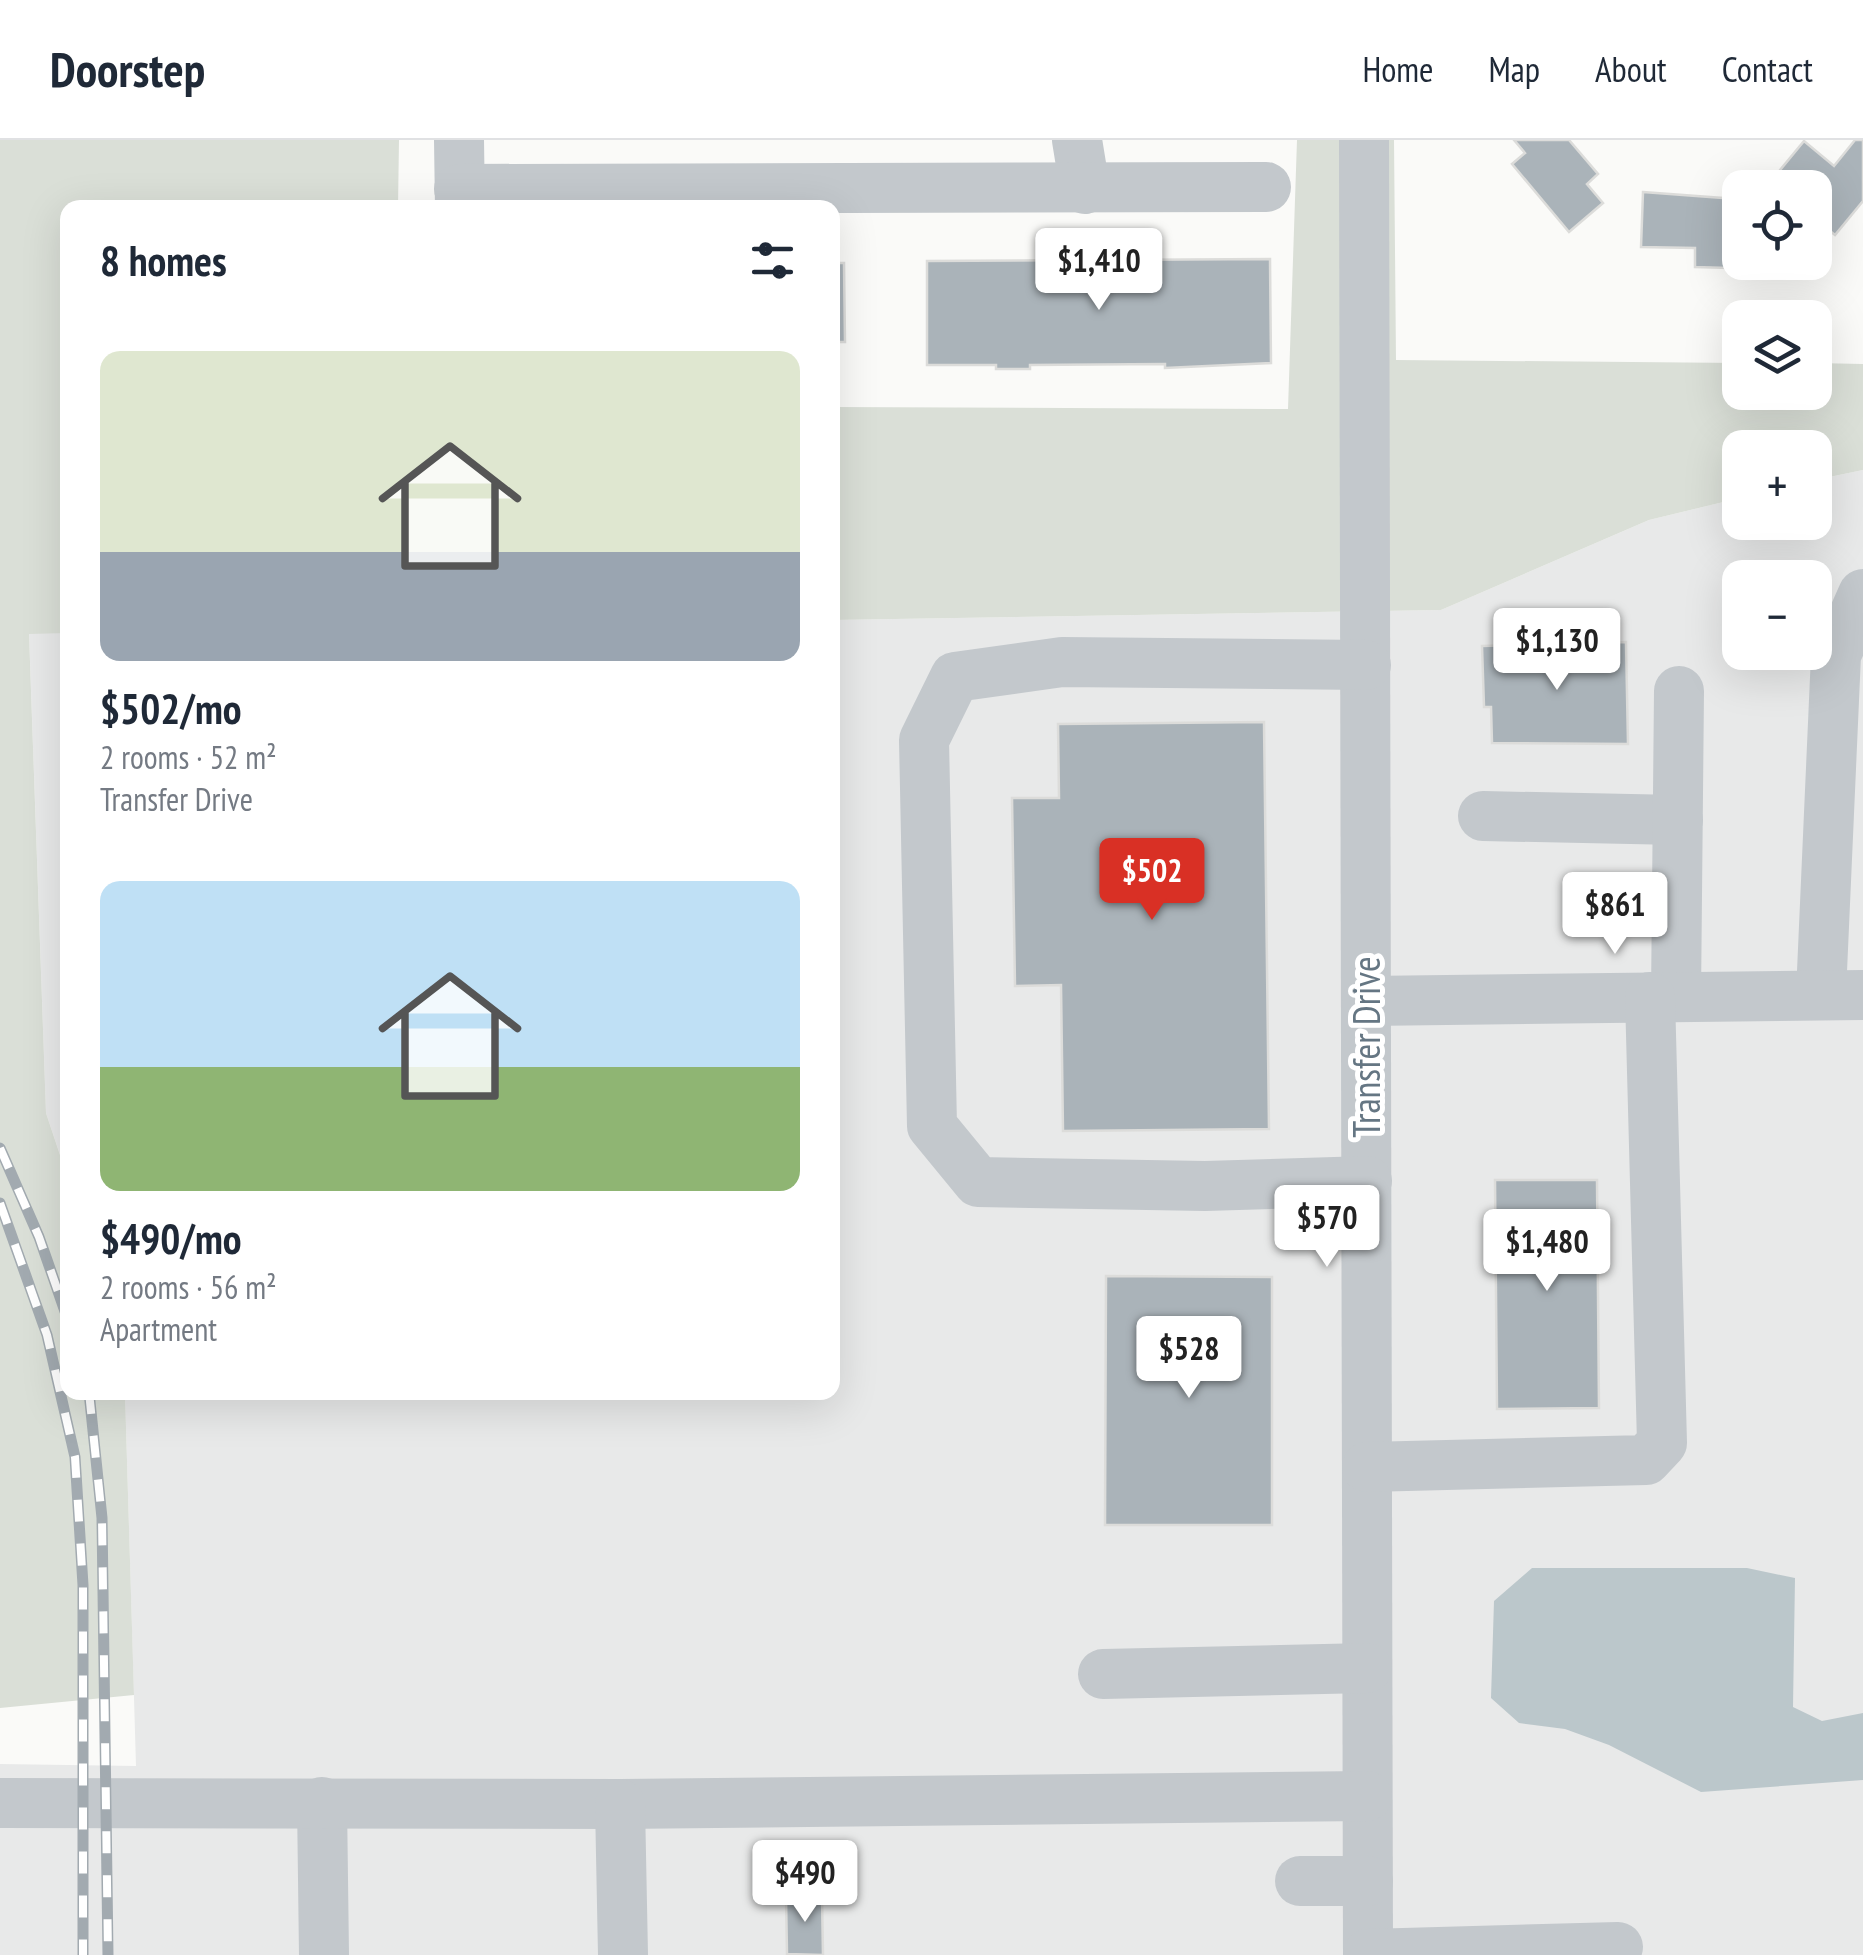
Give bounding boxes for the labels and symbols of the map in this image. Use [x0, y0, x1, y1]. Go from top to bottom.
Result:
pin: $1,410 [1018, 228, 1180, 313]
pin: $1,130 [1476, 608, 1638, 693]
pin: $502 [1093, 838, 1211, 923]
pin: $861 [1556, 872, 1674, 957]
street label: Transfer Drive [1341, 956, 1390, 1138]
pin: $570 [1268, 1185, 1386, 1270]
pin: $1,480 [1466, 1209, 1628, 1294]
pin: $528 [1130, 1316, 1248, 1401]
pin: $490 [746, 1840, 864, 1925]

